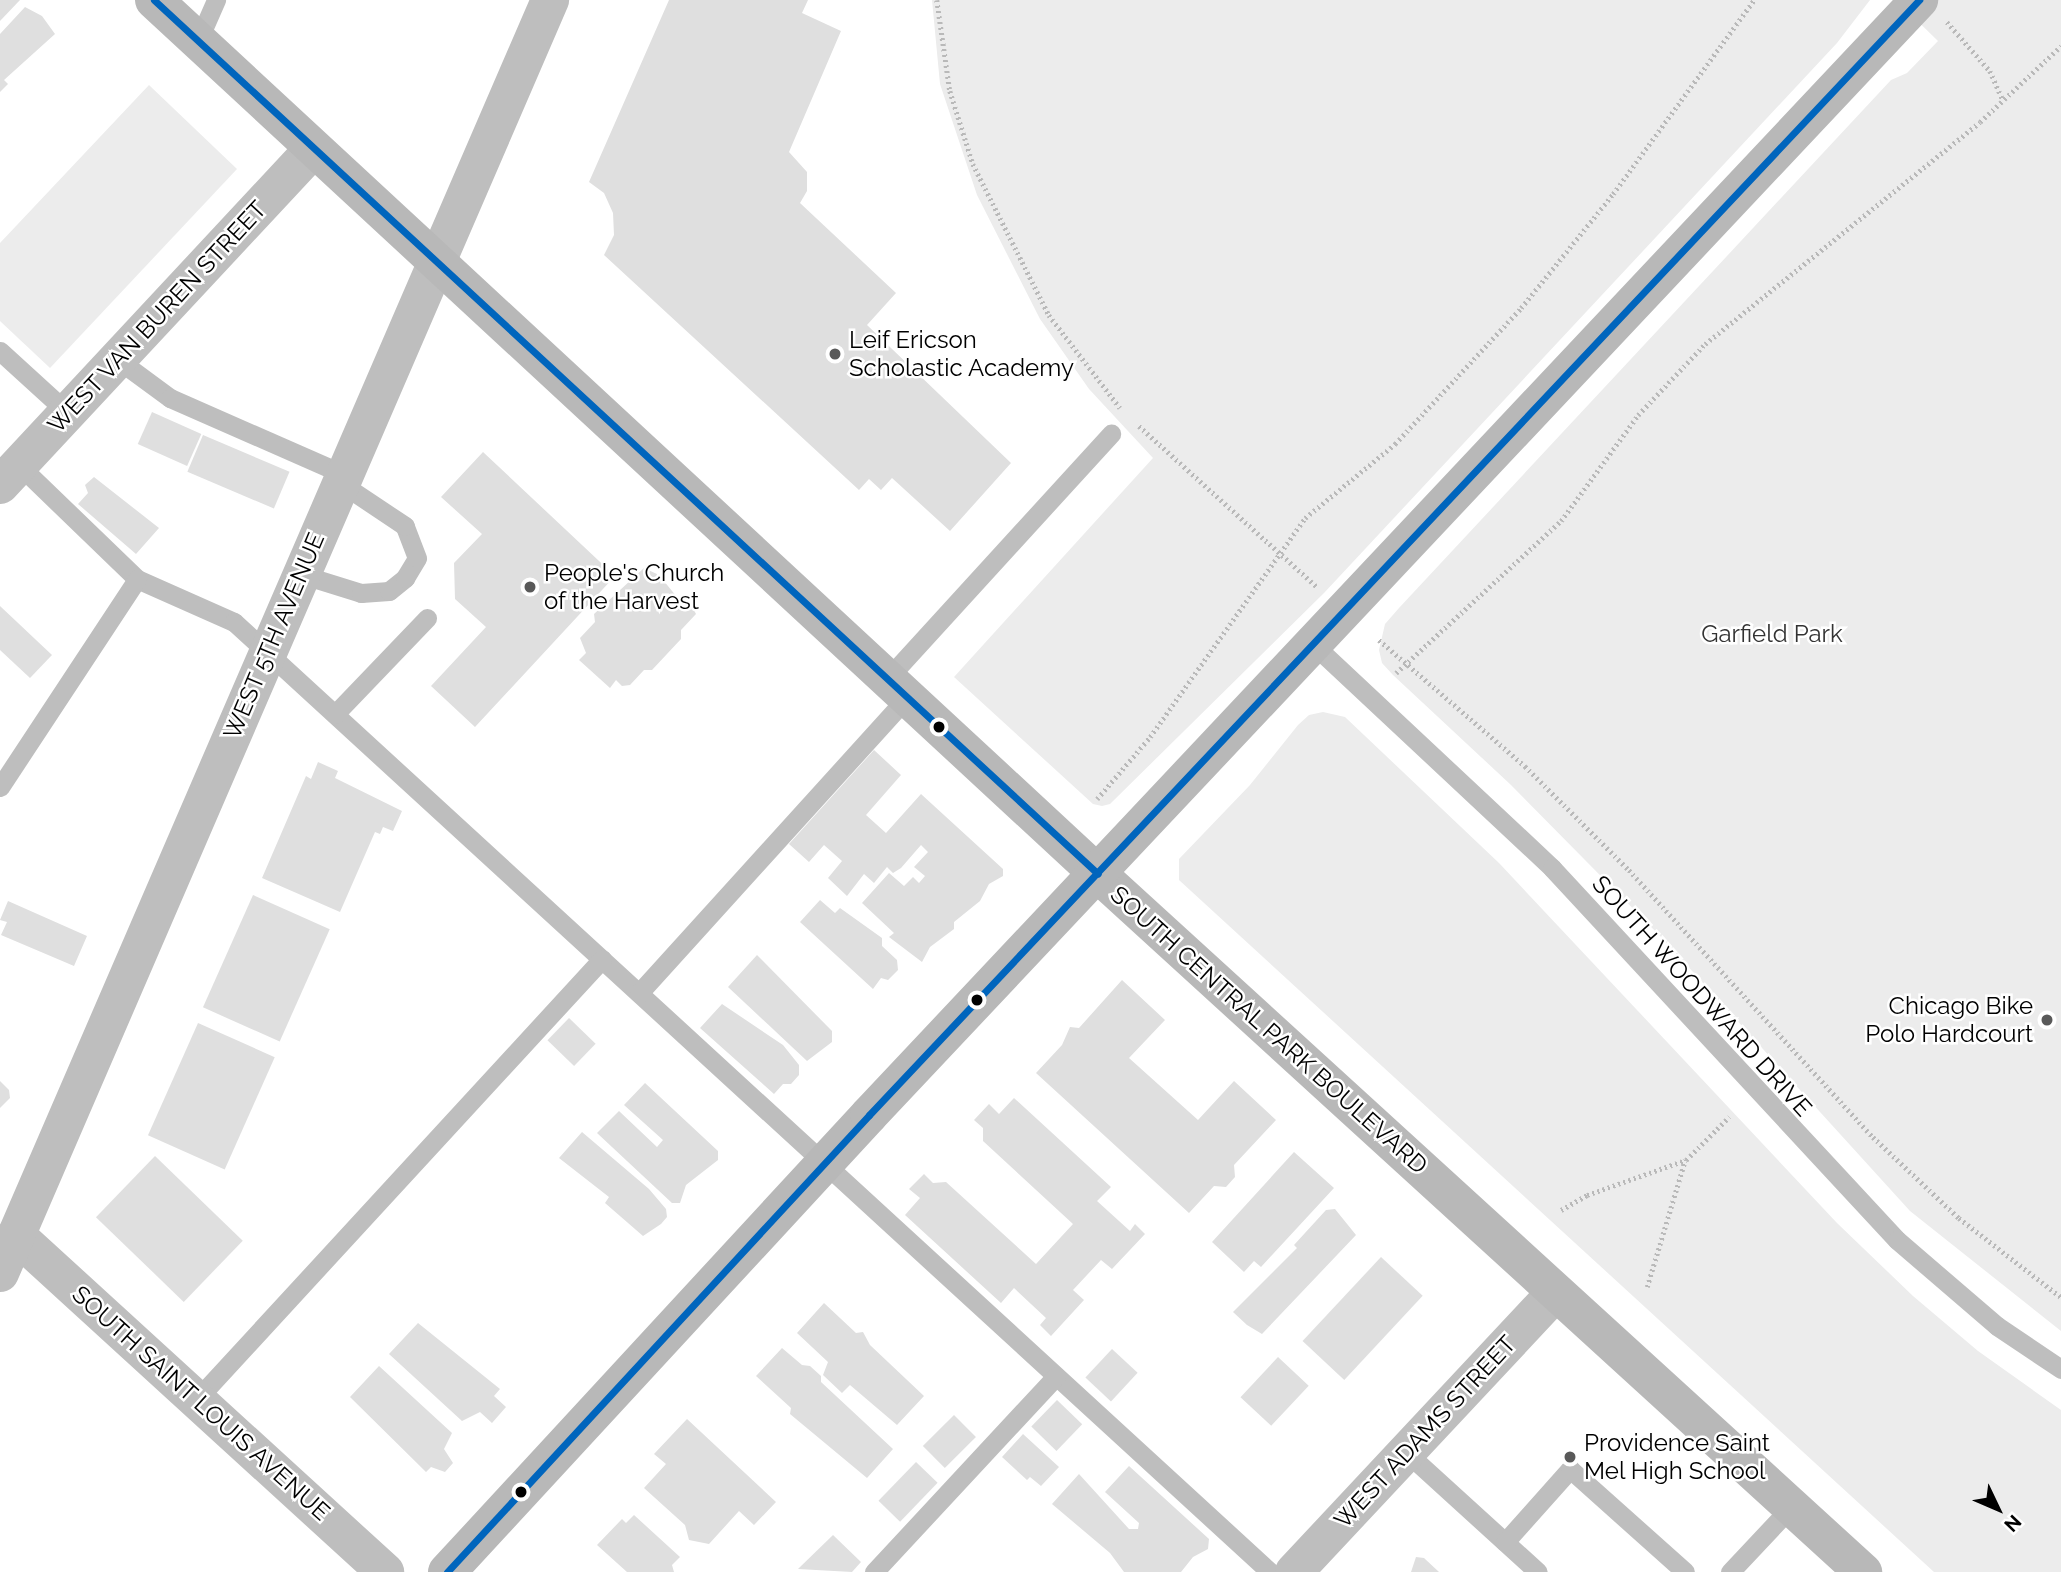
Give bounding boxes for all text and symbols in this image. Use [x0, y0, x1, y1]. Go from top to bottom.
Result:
street label: WEST VAN BUREN STREET [41, 194, 273, 440]
place label: Leif Ericson Scholastic Academy [849, 326, 1075, 382]
marker: Leif Ericson Scholastic Academy [827, 346, 843, 362]
street label: WEST 5TH AVENUE [217, 528, 331, 744]
place label: People's Church of the Harvest [544, 559, 724, 615]
marker: People's Church of the Harvest [522, 579, 538, 595]
park label: Garfield Park [1701, 620, 1843, 648]
unlabelled marker [932, 720, 946, 734]
street label: SOUTH WOODWARD DRIVE [1586, 869, 1818, 1123]
street label: SOUTH CENTRAL PARK BOULEVARD [1104, 880, 1434, 1180]
place label: Chicago Bike Polo Hardcourt [1865, 992, 2033, 1048]
unlabelled marker [970, 993, 984, 1007]
marker: Chicago Bike Polo Hardcourt [2039, 1012, 2055, 1028]
street label: SOUTH SAINT LOUIS AVENUE [66, 1279, 336, 1527]
street label: WEST ADAMS STREET [1328, 1329, 1522, 1535]
place label: Providence Saint Mel High School [1584, 1429, 1770, 1485]
marker: Providence Saint Mel High School [1562, 1449, 1578, 1465]
north arrow [1963, 1474, 2033, 1544]
unlabelled marker [514, 1485, 528, 1499]
text: N [2000, 1511, 2026, 1536]

